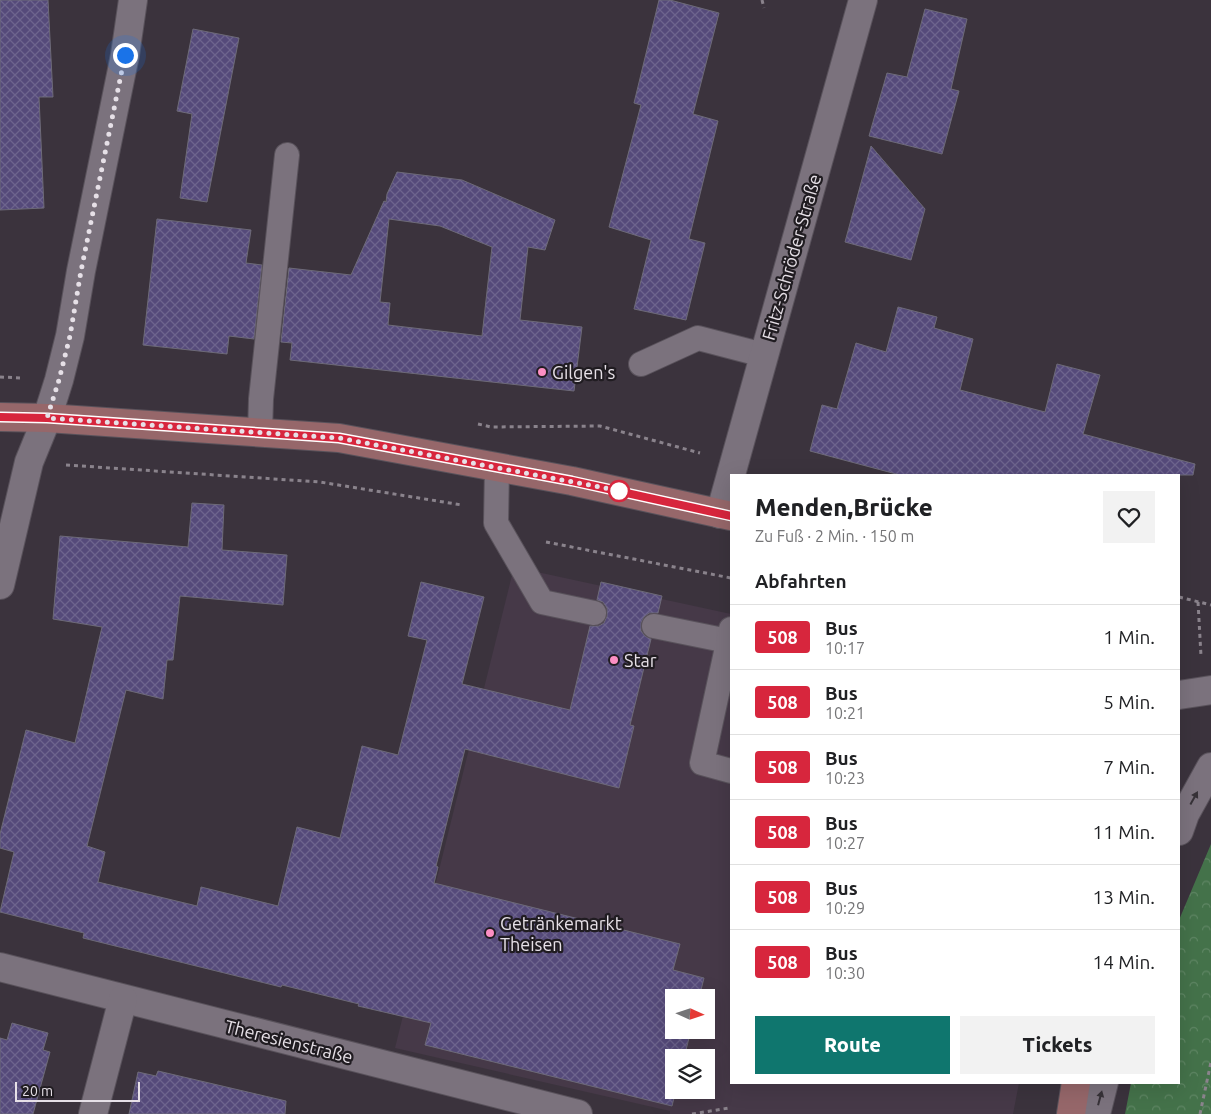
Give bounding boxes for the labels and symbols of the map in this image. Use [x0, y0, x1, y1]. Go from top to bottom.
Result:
your location [113, 43, 138, 68]
street label: Fritz-Schröder-Straße [758, 172, 824, 342]
place label: Gilgen's [552, 362, 616, 382]
marker: Gilgen's [536, 366, 548, 378]
unlabelled marker [608, 480, 630, 502]
place label: Star [624, 650, 657, 670]
marker: Star [608, 654, 620, 666]
one-way arrow [1189, 792, 1198, 805]
place label: Getränkemarkt Theisen [500, 913, 622, 954]
marker: Getränkemarkt Theisen [484, 927, 496, 939]
north arrow [665, 989, 715, 1039]
street label: Theresienstraße [223, 1015, 355, 1067]
scale bar [15, 1079, 140, 1102]
one-way arrow [1097, 1091, 1105, 1106]

